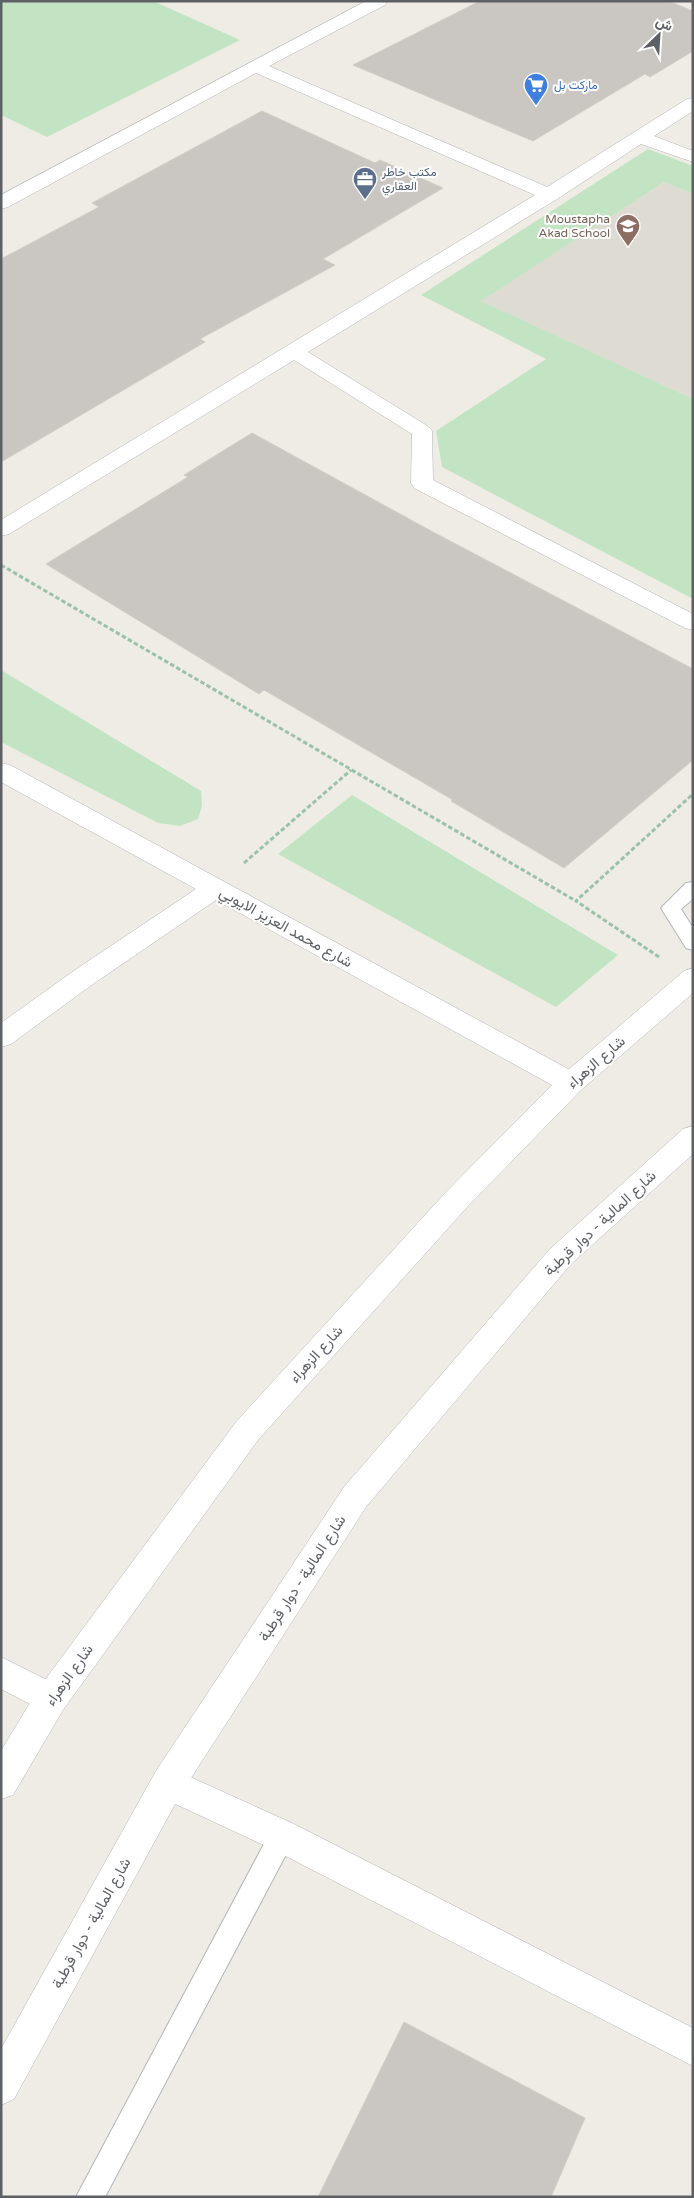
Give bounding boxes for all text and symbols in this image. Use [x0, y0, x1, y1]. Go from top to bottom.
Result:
north arrow [634, 10, 684, 60]
text: ش [653, 12, 676, 35]
supermarket icon: ماركت بل [523, 72, 549, 106]
place label: ماركت بل [554, 78, 598, 93]
place label: مكتب خاطر العقاري [381, 165, 437, 196]
office icon: مكتب خاطر العقاري [352, 166, 378, 200]
place label: Moustapha Akad School [539, 212, 610, 240]
school or university icon: Moustapha Akad School [615, 213, 641, 247]
street label: شارع محمد العزيز الايوبي [214, 883, 356, 975]
street label: شارع الزهراء [563, 1032, 630, 1094]
street label: شارع المالية - دوار قرطبة [540, 1166, 661, 1281]
street label: شارع الزهراء [285, 1321, 348, 1388]
street label: شارع المالية - دوار قرطبة [255, 1512, 351, 1645]
street label: شارع الزهراء [41, 1641, 99, 1710]
street label: شارع المالية - دوار قرطبة [48, 1854, 136, 1992]

